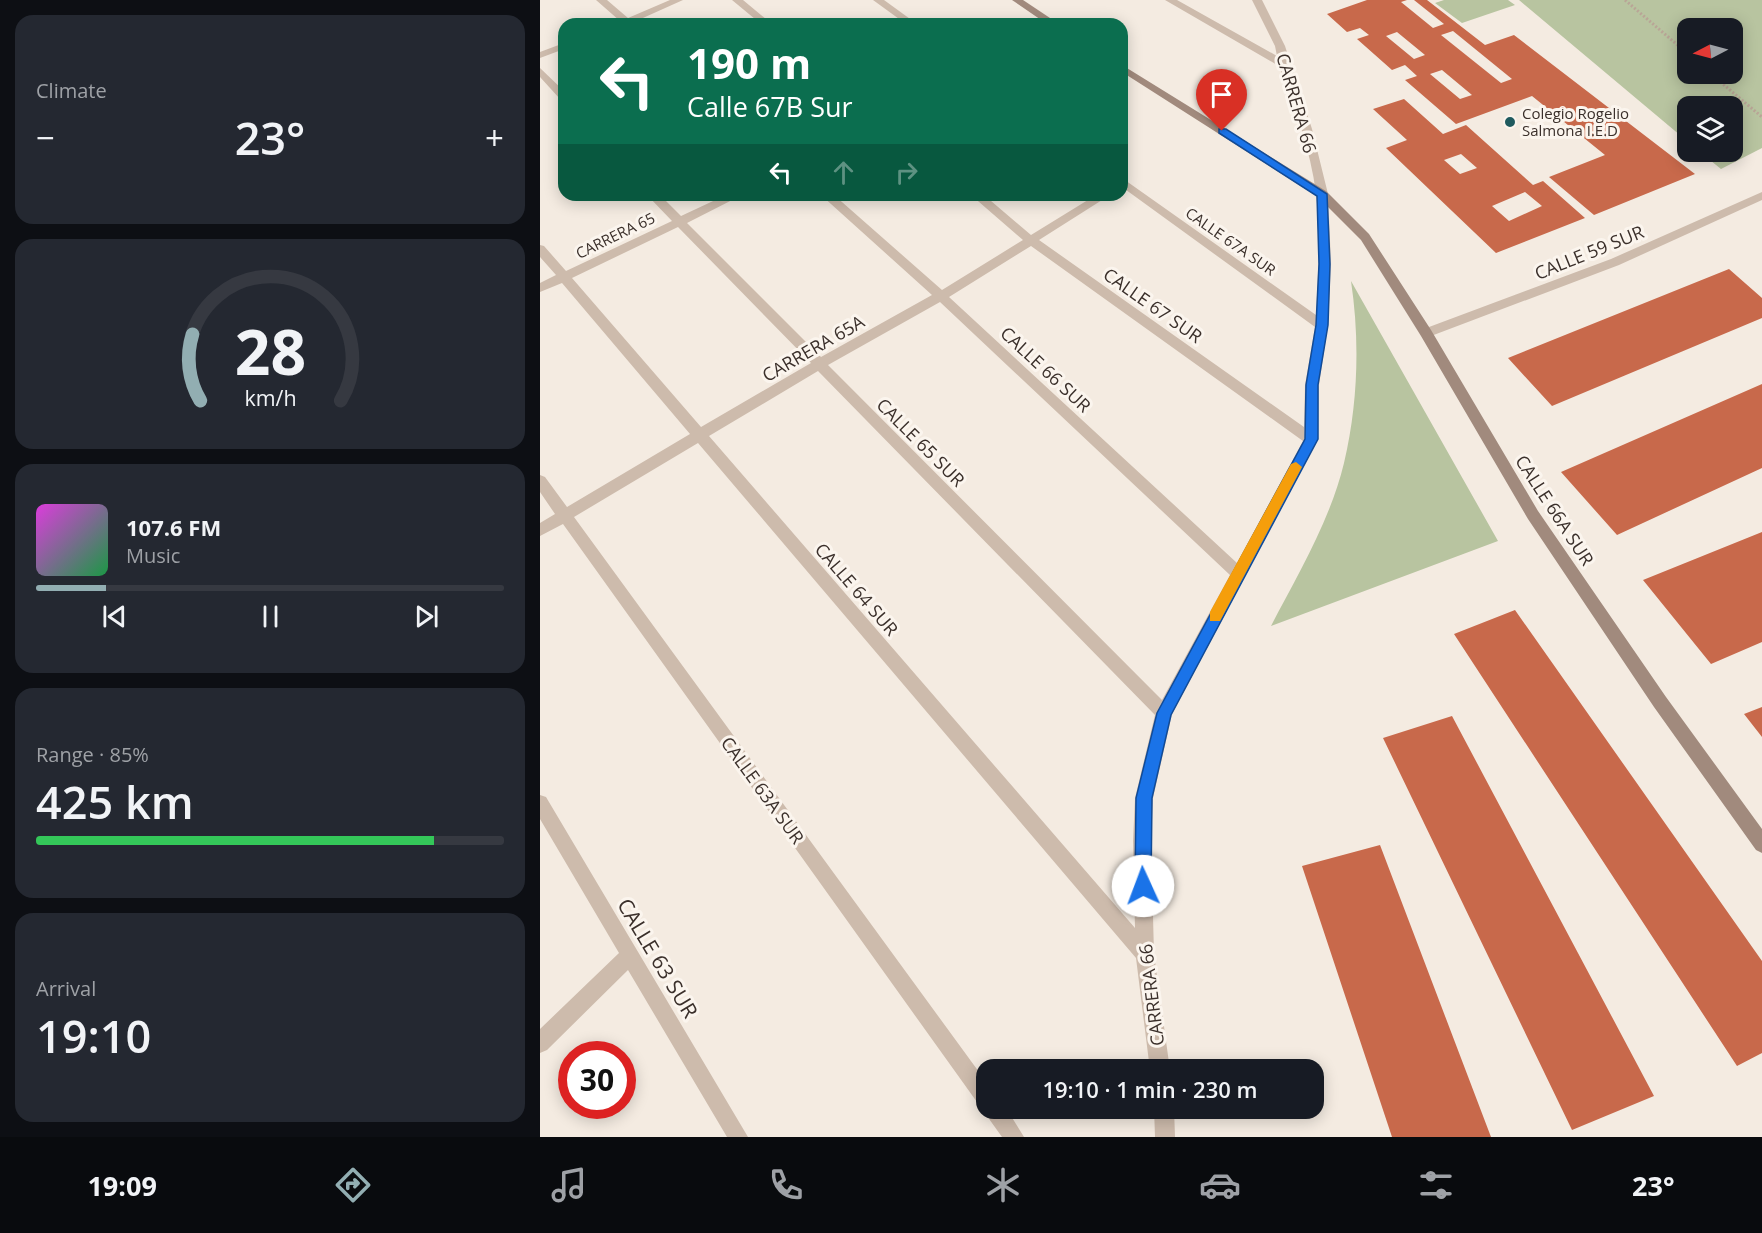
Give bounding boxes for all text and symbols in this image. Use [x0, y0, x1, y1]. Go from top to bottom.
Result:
north arrow [1677, 18, 1743, 84]
map controls [1677, 18, 1743, 162]
text: 190 m [687, 34, 811, 91]
icon: left [588, 42, 666, 120]
street label: CARRERA 66 [1271, 50, 1323, 156]
pin [1196, 69, 1247, 131]
text: Climate [36, 77, 107, 104]
icon: arrive [1205, 78, 1238, 111]
text: Calle 67B Sur [687, 88, 853, 125]
button: layers [1677, 96, 1743, 162]
place label: Colegio Rogelio Salmona I.E.D [1522, 103, 1629, 140]
text: 23° [235, 107, 305, 168]
text: − [36, 115, 55, 160]
text: + [485, 115, 504, 160]
marker: Colegio Rogelio Salmona I.E.D [1503, 115, 1517, 129]
icon: left [764, 156, 797, 189]
icon: ahead [827, 156, 860, 189]
icon: right [890, 156, 923, 189]
street label: CALLE 67A SUR [1182, 202, 1281, 280]
street label: CARRERA 65 [572, 207, 658, 263]
street label: CALLE 59 SUR [1531, 219, 1647, 285]
street label: CALLE 67 SUR [1099, 262, 1207, 348]
text: 28 [234, 308, 306, 393]
street label: CARRERA 65A [758, 309, 869, 387]
street label: CALLE 66 SUR [996, 321, 1096, 417]
text: km/h [244, 384, 296, 413]
street label: CALLE 65 SUR [872, 393, 970, 491]
street label: CALLE 66A SUR [1510, 450, 1600, 570]
text: 107.6 FM [126, 512, 221, 542]
street label: CALLE 64 SUR [810, 538, 904, 640]
text: Music [126, 542, 180, 569]
icon: previous [98, 600, 131, 633]
icon: pause [254, 600, 287, 633]
icon: next [410, 600, 443, 633]
street label: CALLE 63A SUR [716, 732, 810, 848]
text: Range · 85% [36, 741, 149, 768]
text: 425 km [36, 771, 194, 832]
position arrow [1111, 854, 1175, 918]
street label: CALLE 63 SUR [611, 893, 705, 1023]
street label: CARRERA 66 [1133, 943, 1169, 1047]
text: Arrival [36, 975, 96, 1002]
text: 19:10 [36, 1005, 151, 1066]
speed limit sign: 30 [558, 1041, 636, 1119]
text: 19:10 · 1 min · 230 m [1042, 1074, 1258, 1104]
icon: directions [332, 1164, 374, 1206]
icon: music [548, 1164, 590, 1206]
icon: phone [765, 1164, 807, 1206]
icon: climate [982, 1164, 1024, 1206]
icon: car [1199, 1164, 1241, 1206]
icon: filters [1415, 1164, 1457, 1206]
text: 19:09 [87, 1167, 157, 1204]
text: 23° [1632, 1167, 1675, 1204]

